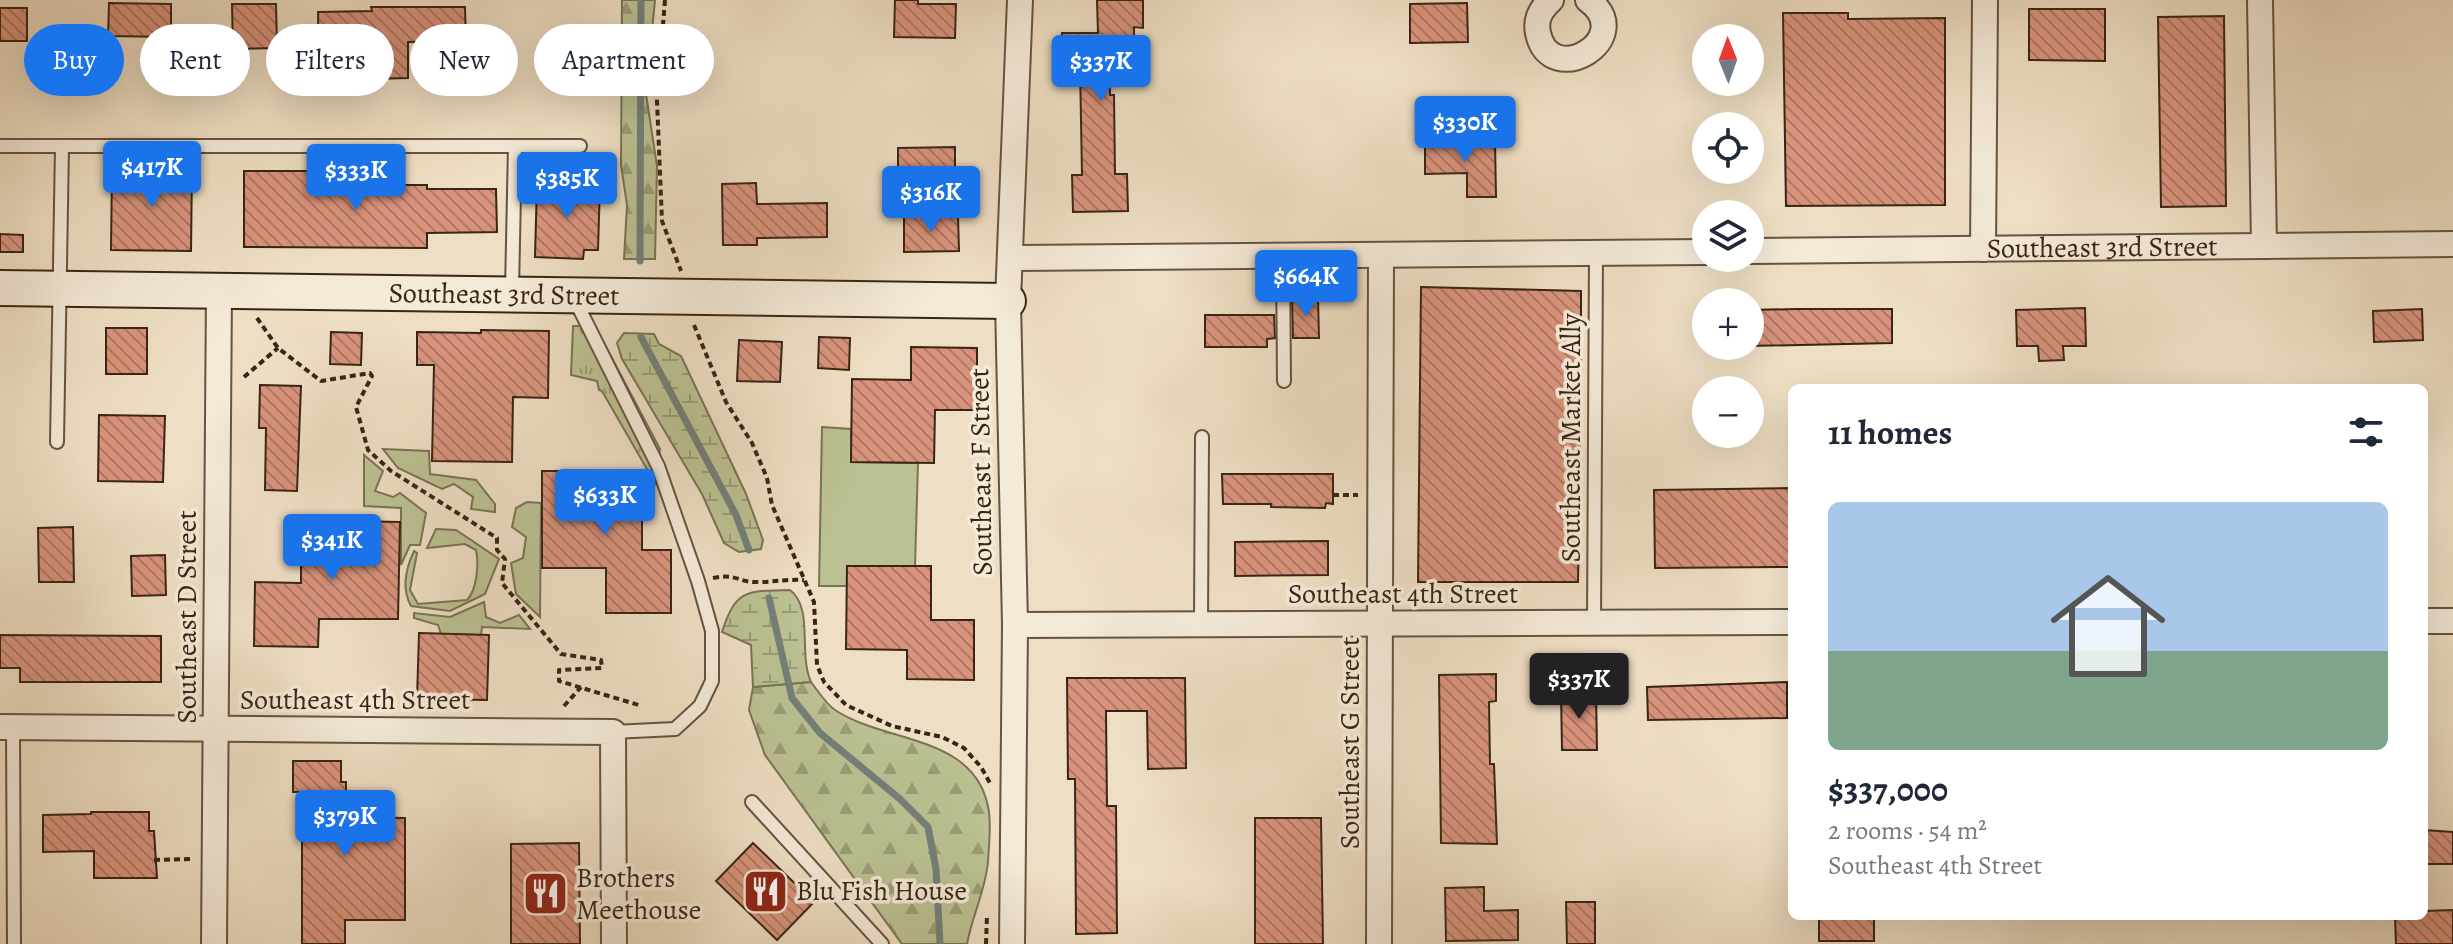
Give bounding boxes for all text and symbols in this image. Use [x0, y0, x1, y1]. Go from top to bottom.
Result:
chip: Buy [24, 24, 124, 96]
chip: Rent [140, 24, 250, 96]
chip: Filters [266, 24, 394, 96]
chip: New [410, 24, 518, 96]
chip: Apartment [534, 24, 714, 96]
north arrow [1692, 24, 1764, 96]
map controls [1692, 24, 1764, 448]
pin: $337K [1045, 35, 1157, 103]
text: $337K [1070, 43, 1132, 78]
pin: $330K [1409, 96, 1521, 164]
text: $330K [1433, 104, 1497, 139]
button: locate [1692, 112, 1764, 184]
pin: $417K [96, 141, 208, 209]
pin: $333K [300, 144, 412, 212]
text: $417K [121, 149, 183, 184]
text: $333K [325, 152, 387, 187]
pin: $385K [511, 152, 623, 220]
text: $385K [535, 160, 599, 195]
pin: $316K [875, 166, 987, 234]
text: $316K [900, 174, 962, 209]
button: layers [1692, 200, 1764, 272]
street label: Southeast 3rd Street [1986, 227, 2218, 268]
pin: $664K [1250, 250, 1362, 318]
text: $664K [1273, 258, 1339, 293]
street label: Southeast 3rd Street [388, 274, 620, 315]
button: + [1692, 288, 1764, 360]
street label: Southeast Market Ally [1552, 313, 1590, 563]
street label: Southeast F Street [960, 368, 1002, 576]
button: − [1692, 376, 1764, 448]
text: 11 homes [1828, 409, 1952, 456]
icon: filters [2344, 410, 2388, 454]
pin: $633K [549, 469, 661, 537]
text: $633K [573, 477, 637, 512]
street label: Southeast D Street [168, 510, 206, 724]
pin: $341K [276, 514, 388, 582]
text: $341K [301, 522, 363, 557]
icon: home [2036, 554, 2180, 698]
street label: Southeast 4th Street [1288, 575, 1518, 613]
street label: Southeast G Street [1331, 637, 1369, 849]
pin: $337K [1523, 653, 1635, 721]
text: $337K [1548, 661, 1610, 696]
street label: Southeast 4th Street [240, 681, 470, 719]
text: $337,000 [1828, 766, 1948, 813]
pin: $379K [289, 790, 401, 858]
text: $379K [313, 798, 377, 833]
text: 2 rooms · 54 m² [1828, 813, 1987, 848]
text: Southeast 4th Street [1828, 848, 2042, 883]
place label: Brothers Meethouse [576, 859, 701, 929]
restaurant icon: Blu Fish House [741, 867, 789, 915]
restaurant icon: Brothers Meethouse [521, 870, 569, 918]
place label: Blu Fish House [796, 872, 967, 910]

